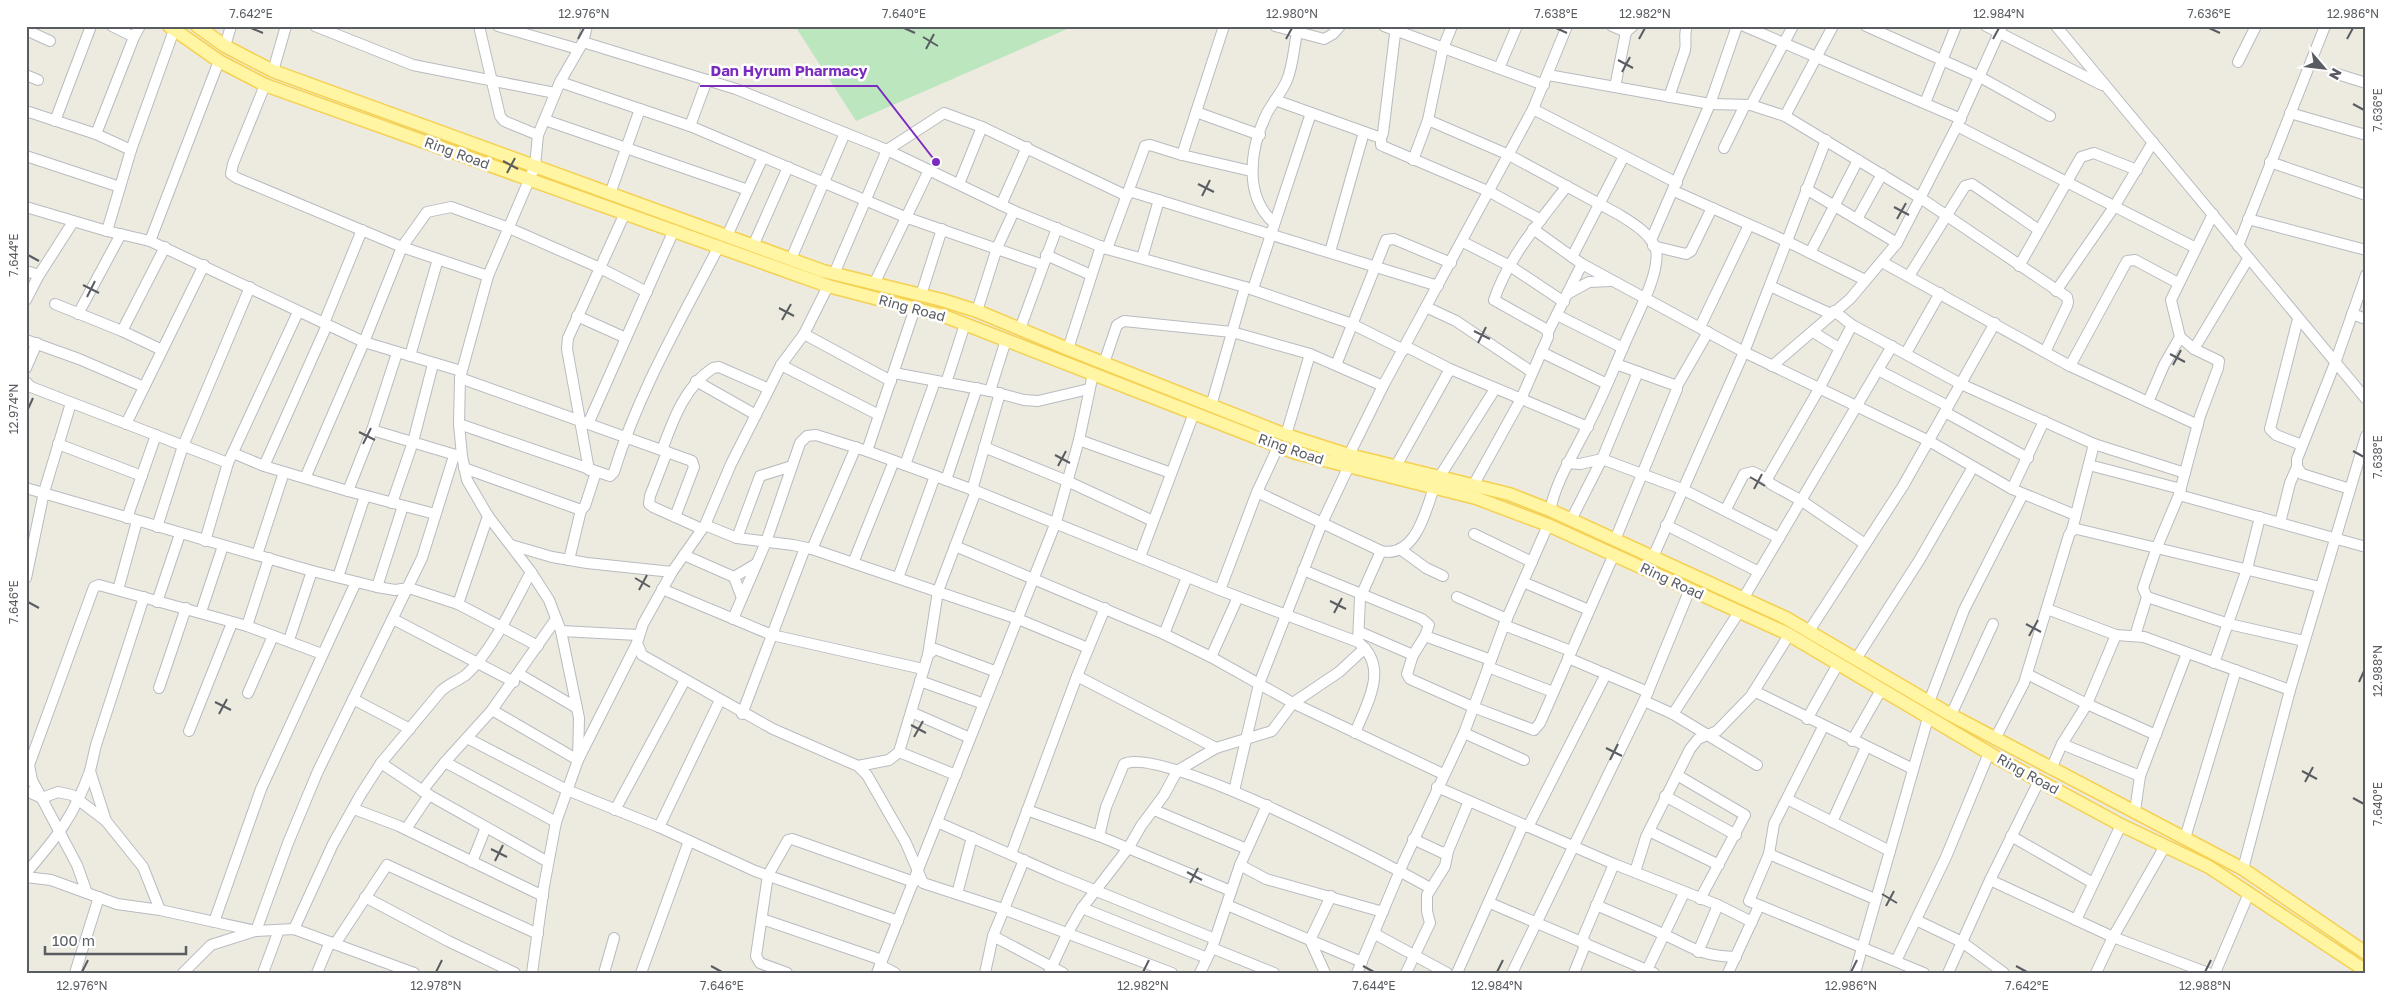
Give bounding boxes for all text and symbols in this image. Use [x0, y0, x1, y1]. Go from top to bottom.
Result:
text: 7.642°E [229, 6, 273, 21]
text: 12.976°N [558, 6, 610, 21]
text: 7.640°E [882, 6, 926, 21]
text: 12.980°N [1266, 6, 1318, 21]
text: 7.638°E [1534, 6, 1578, 21]
text: 12.982°N [1619, 6, 1671, 21]
text: 12.984°N [1973, 6, 2025, 21]
text: 7.636°E [2187, 6, 2231, 21]
text: 12.986°N [2327, 6, 2379, 21]
north arrow [2300, 42, 2350, 92]
callout: Dan Hyrum Pharmacy [700, 56, 877, 86]
text: Dan Hyrum Pharmacy [710, 61, 868, 79]
text: N [2326, 66, 2346, 83]
text: 7.636°E [2370, 88, 2385, 132]
street label: Ring Road [422, 133, 492, 172]
text: 7.644°E [6, 233, 21, 277]
street label: Ring Road [877, 290, 947, 325]
text: 12.974°N [6, 384, 21, 434]
street label: Ring Road [1256, 429, 1326, 468]
text: 7.638°E [2370, 435, 2385, 479]
street label: Ring Road [1638, 558, 1707, 603]
text: 7.646°E [6, 580, 21, 624]
text: 12.988°N [2370, 645, 2385, 697]
street label: Ring Road [1994, 750, 2062, 798]
text: 7.640°E [2370, 782, 2385, 826]
scale bar [45, 924, 186, 956]
text: 100 m [52, 931, 95, 949]
text: 12.976°N [56, 978, 108, 993]
text: 12.978°N [410, 978, 462, 993]
text: 7.646°E [700, 978, 744, 993]
text: 12.982°N [1117, 978, 1169, 993]
text: 7.644°E [1352, 978, 1396, 993]
text: 12.984°N [1471, 978, 1523, 993]
text: 12.986°N [1825, 978, 1877, 993]
text: 7.642°E [2005, 978, 2049, 993]
text: 12.988°N [2179, 978, 2231, 993]

